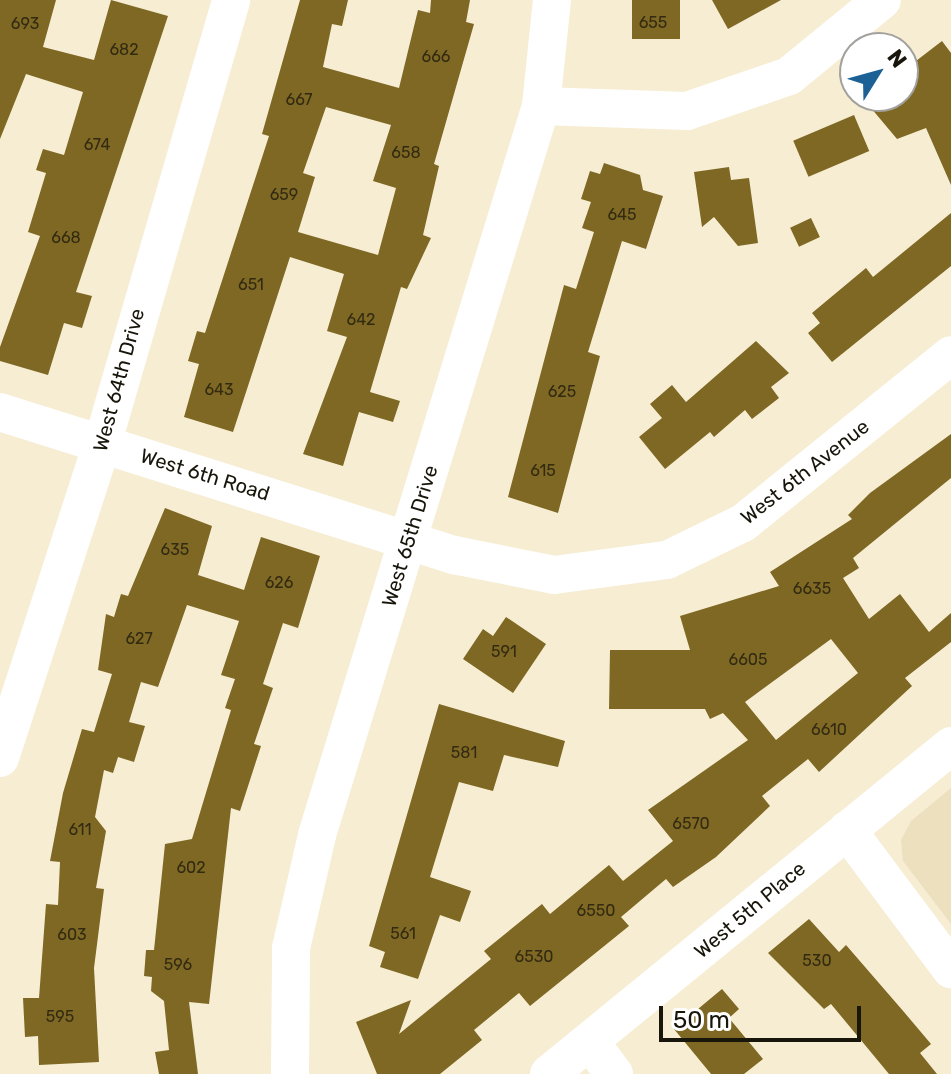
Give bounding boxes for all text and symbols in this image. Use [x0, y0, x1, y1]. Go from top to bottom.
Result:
house number: 655 [639, 13, 667, 33]
house number: 693 [11, 14, 39, 34]
north arrow [839, 32, 919, 112]
house number: 682 [109, 40, 139, 60]
text: N [881, 44, 913, 73]
house number: 666 [422, 47, 450, 67]
house number: 667 [285, 90, 313, 110]
house number: 674 [84, 135, 110, 155]
house number: 658 [391, 143, 421, 163]
house number: 659 [270, 185, 298, 205]
house number: 645 [607, 205, 637, 225]
house number: 668 [51, 228, 81, 248]
house number: 651 [238, 275, 264, 295]
street label: West 64th Drive [88, 306, 150, 454]
house number: 642 [347, 310, 375, 330]
house number: 643 [204, 380, 234, 400]
house number: 625 [548, 382, 576, 402]
street label: West 6th Avenue [736, 414, 874, 530]
street label: West 6th Road [137, 444, 273, 506]
house number: 615 [530, 461, 556, 481]
street label: West 65th Drive [377, 462, 443, 610]
house number: 635 [161, 540, 189, 560]
house number: 626 [265, 573, 293, 593]
house number: 6635 [793, 579, 831, 599]
house number: 627 [125, 629, 153, 649]
house number: 591 [491, 642, 517, 662]
house number: 6605 [729, 650, 767, 670]
house number: 6610 [811, 720, 847, 740]
house number: 581 [451, 743, 477, 763]
house number: 6570 [672, 814, 710, 834]
house number: 611 [69, 820, 91, 840]
street label: West 5th Place [690, 857, 810, 963]
house number: 602 [176, 858, 206, 878]
house number: 6550 [577, 901, 615, 921]
house number: 561 [390, 924, 416, 944]
house number: 603 [57, 925, 87, 945]
house number: 6530 [515, 947, 553, 967]
house number: 530 [802, 951, 832, 971]
house number: 596 [164, 955, 192, 975]
scale bar [663, 990, 865, 1040]
text: 50 m [673, 1006, 730, 1034]
house number: 595 [46, 1007, 74, 1027]

